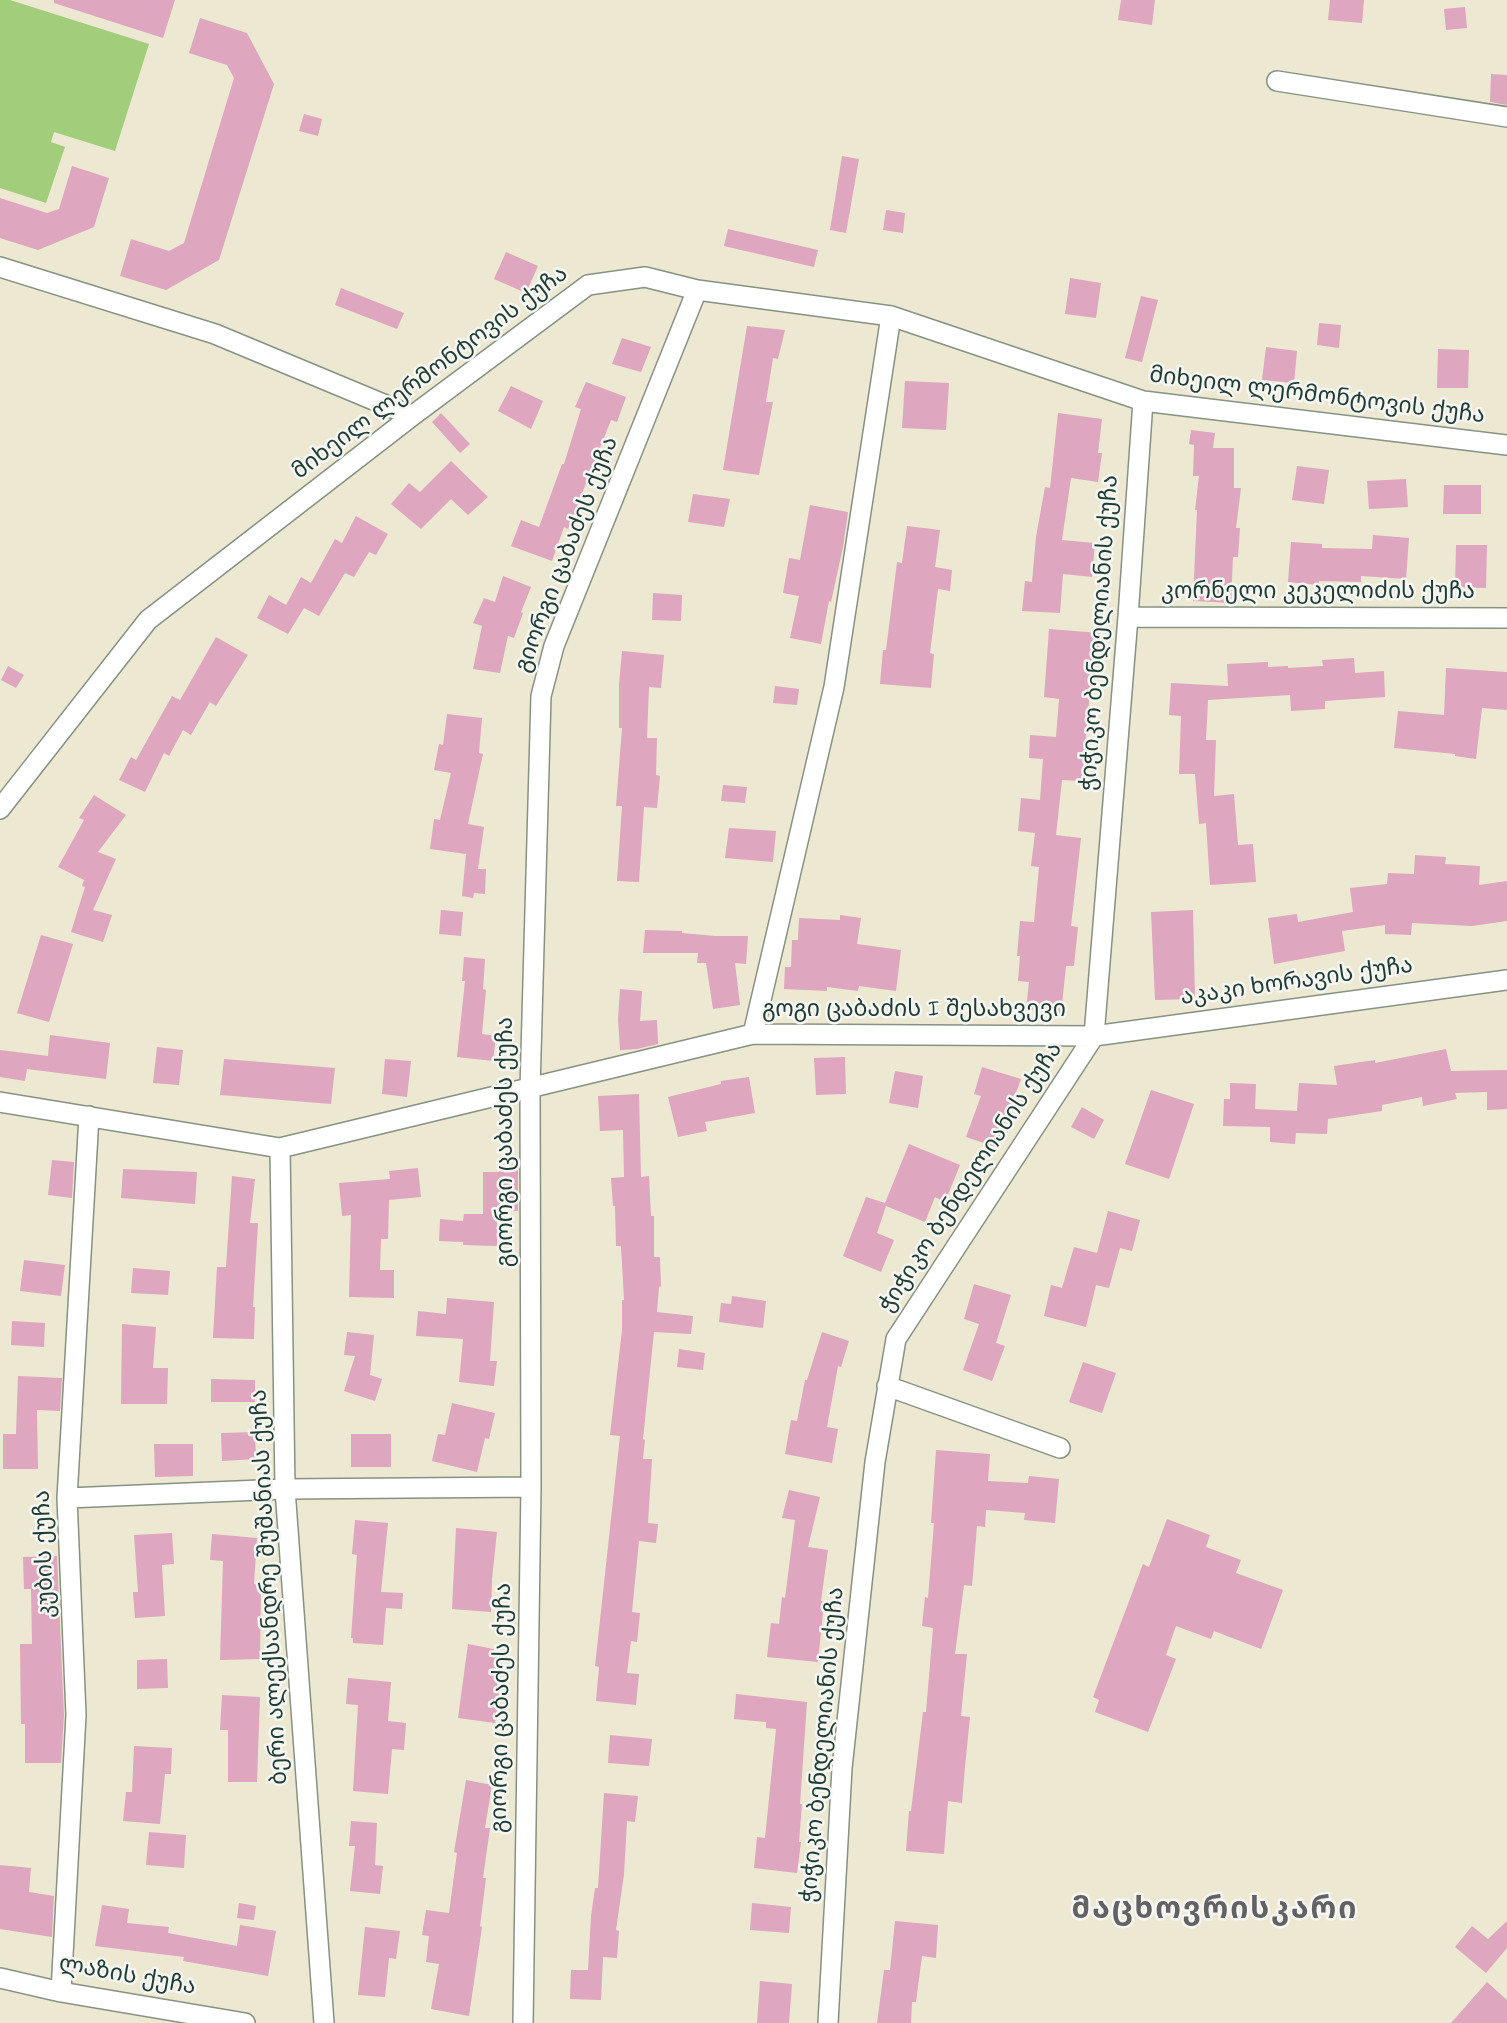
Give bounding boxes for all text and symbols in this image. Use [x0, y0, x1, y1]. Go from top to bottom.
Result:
street label: მიხეილ ლერმონტოვის ქუჩა [288, 261, 574, 487]
street label: მიხეილ ლერმონტოვის ქუჩა [1148, 363, 1486, 431]
street label: გიორგი ცაბაძეს ქუჩა [510, 433, 626, 677]
street label: ჭიჭიკო ბენდელიანის ქუჩა [1076, 474, 1126, 792]
street label: კორნელი კეკელიძის ქუჩა [1161, 579, 1475, 607]
street label: აკაკი ხორავის ქუჩა [1179, 953, 1415, 1013]
street label: გოგი ცაბაძის I შესახვევი [762, 997, 1066, 1025]
street label: გიორგი ცაბაძეს ქუჩა [493, 1017, 521, 1267]
street label: ჭიჭიკო ბენდელიანის ქუჩა [874, 1038, 1070, 1318]
street label: ბერი ალექსანდრე შუშანიას ქუჩა [247, 1388, 295, 1786]
street label: კუბის ქუჩა [30, 1490, 62, 1618]
street label: გიორგი ცაბაძეს ქუჩა [487, 1583, 519, 1833]
street label: ჭიჭიკო ბენდელიანის ქუჩა [796, 1586, 852, 1904]
district label: მაცხოვრისკარი [1073, 1894, 1357, 1930]
street label: ლაზის ქუჩა [56, 1951, 198, 2003]

